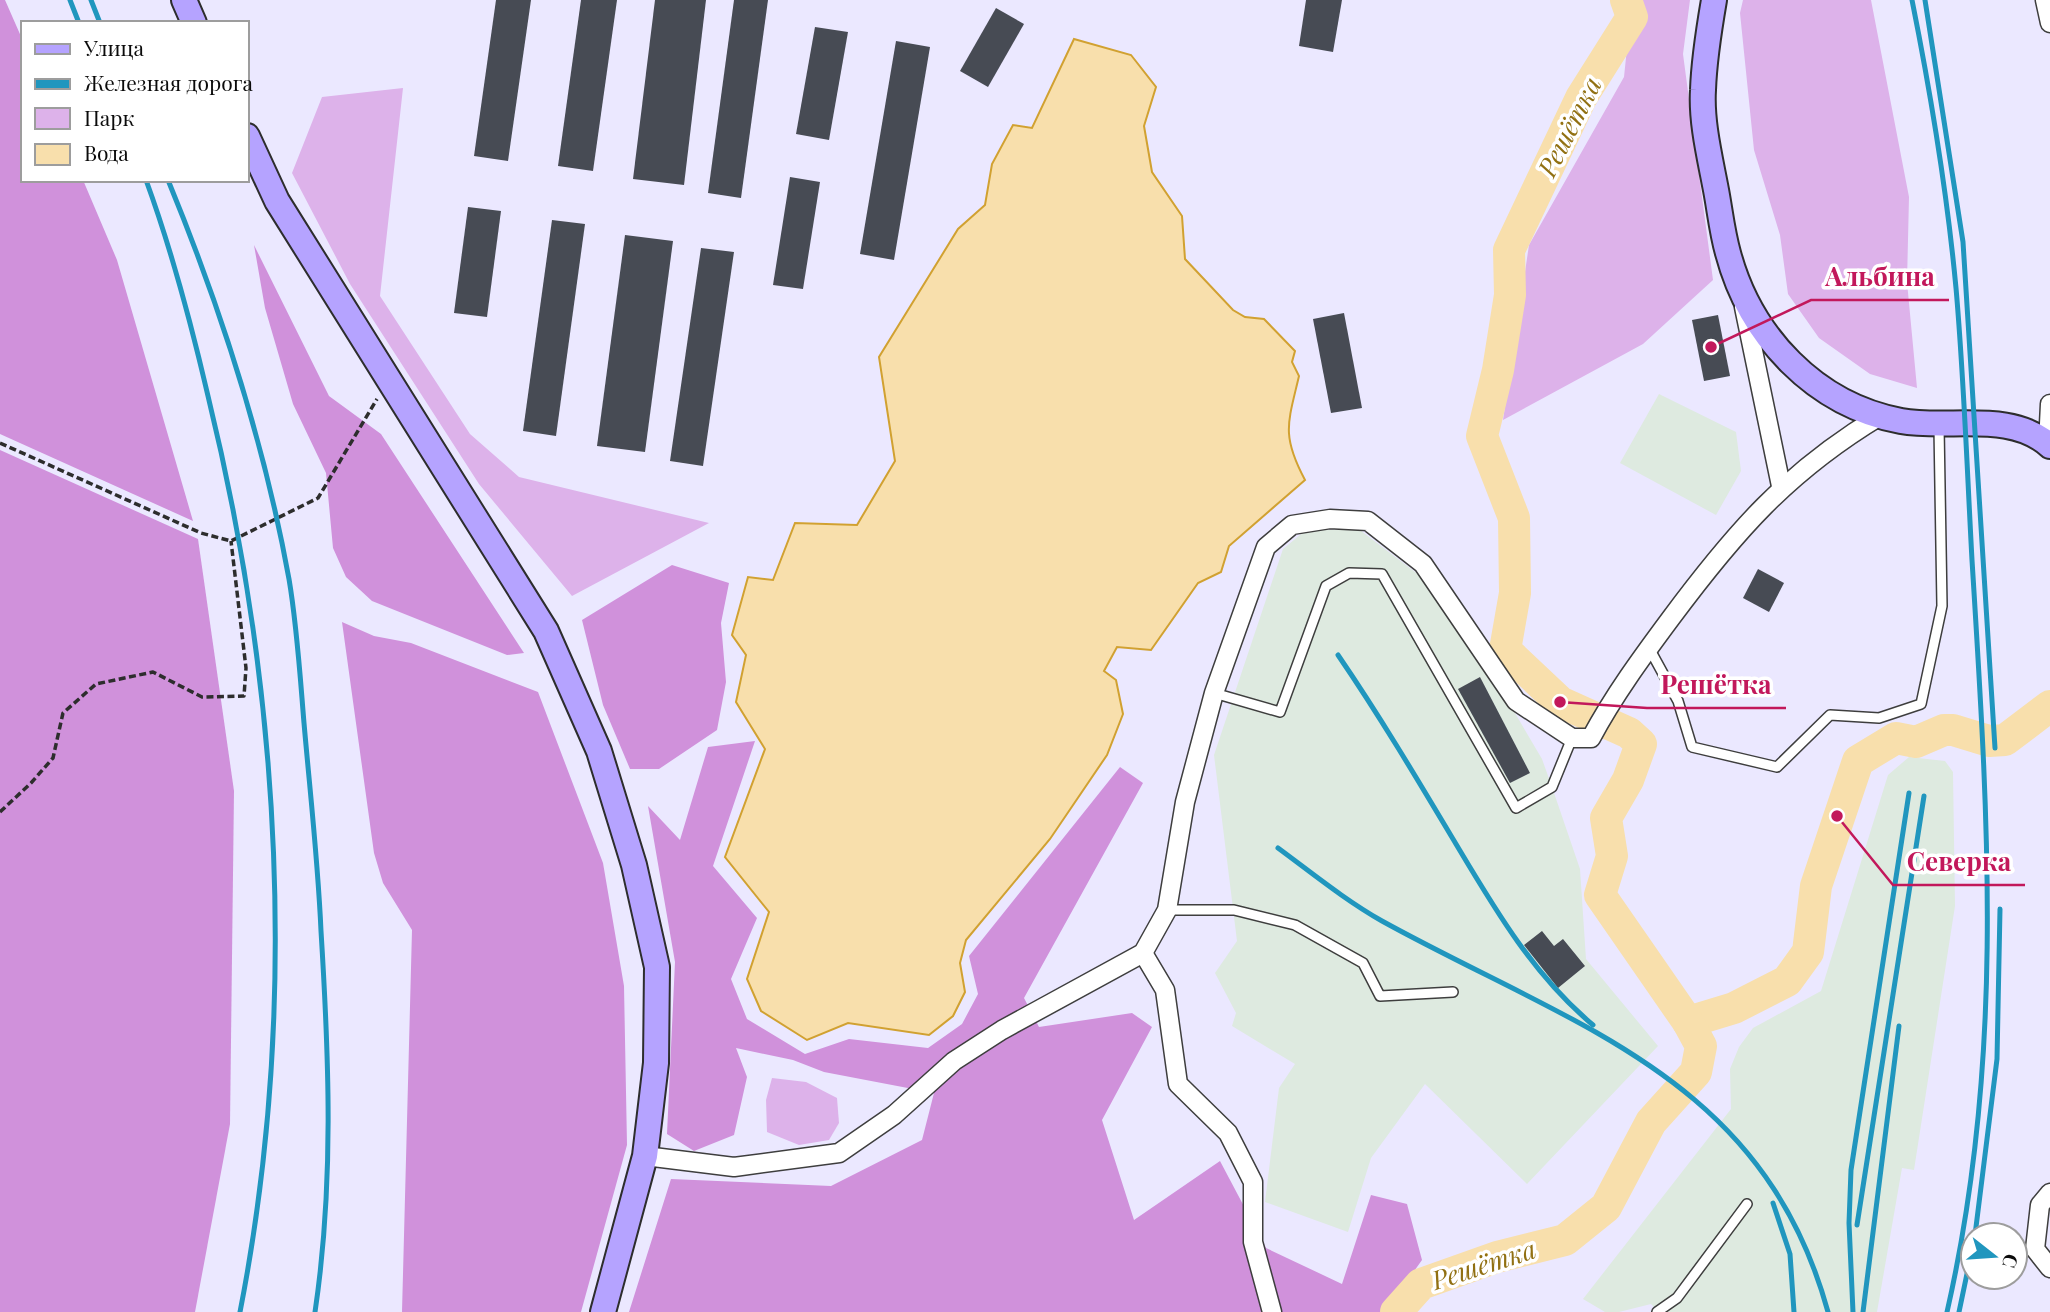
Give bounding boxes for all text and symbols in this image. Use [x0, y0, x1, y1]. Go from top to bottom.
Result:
legend [21, 21, 248, 182]
text: Улица [83, 33, 145, 61]
text: Железная дорога [84, 68, 253, 96]
water label: Решётка [1528, 70, 1609, 183]
text: Парк [84, 103, 134, 131]
text: Вода [84, 138, 129, 166]
callout: Альбина [1811, 253, 1949, 300]
text: Альбина [1824, 258, 1935, 293]
callout: Решётка [1647, 661, 1786, 708]
text: Решётка [1660, 666, 1772, 701]
callout: Северка [1893, 838, 2025, 885]
text: Северка [1907, 843, 2012, 878]
north arrow [1959, 1221, 2029, 1291]
water label: Решётка [1426, 1230, 1540, 1297]
text: С [1997, 1251, 2026, 1271]

